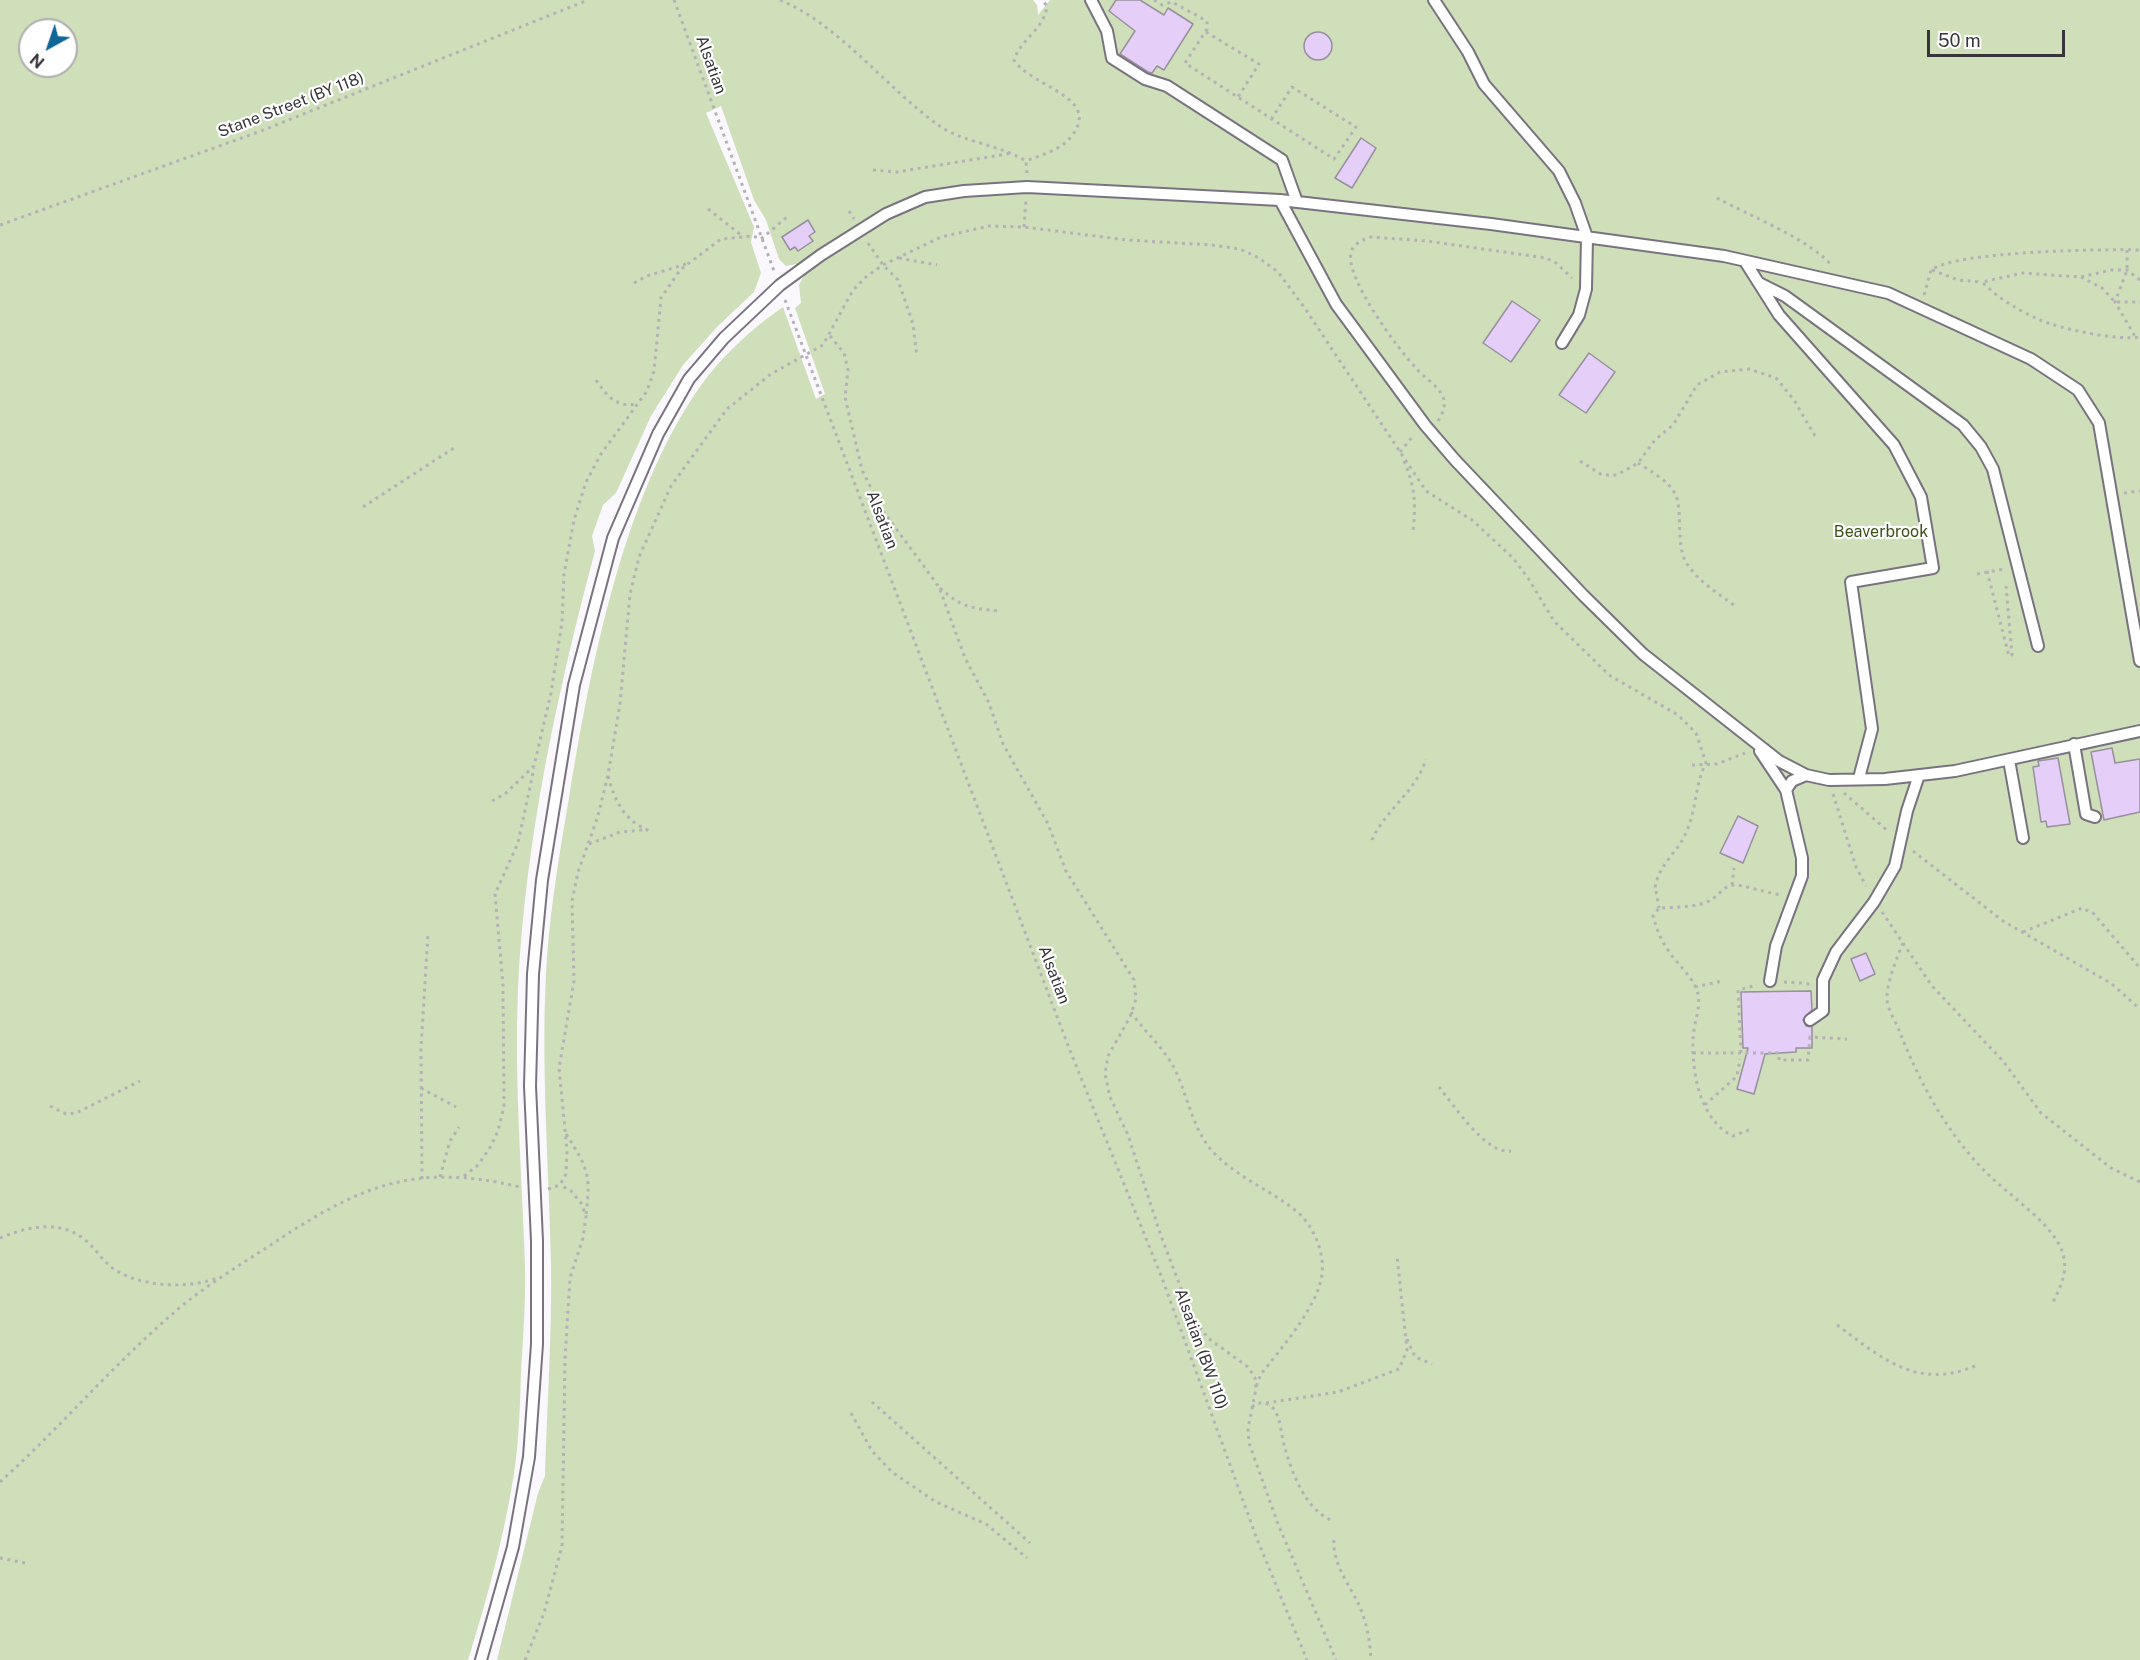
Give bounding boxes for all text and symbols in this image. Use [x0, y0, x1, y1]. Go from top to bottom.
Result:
north arrow [18, 18, 78, 78]
scale bar [1930, 18, 2068, 56]
text: 50 m [1938, 30, 1981, 51]
street label: Alsatian [692, 33, 730, 97]
text: N [26, 49, 48, 72]
street label: Stane Street (BY 118) [215, 68, 367, 142]
street label: Alsatian [862, 488, 902, 552]
park label: Beaverbrook [1834, 522, 1928, 542]
street label: Alsatian [1034, 943, 1074, 1007]
street label: Alsatian (BW 110) [1170, 1286, 1232, 1412]

